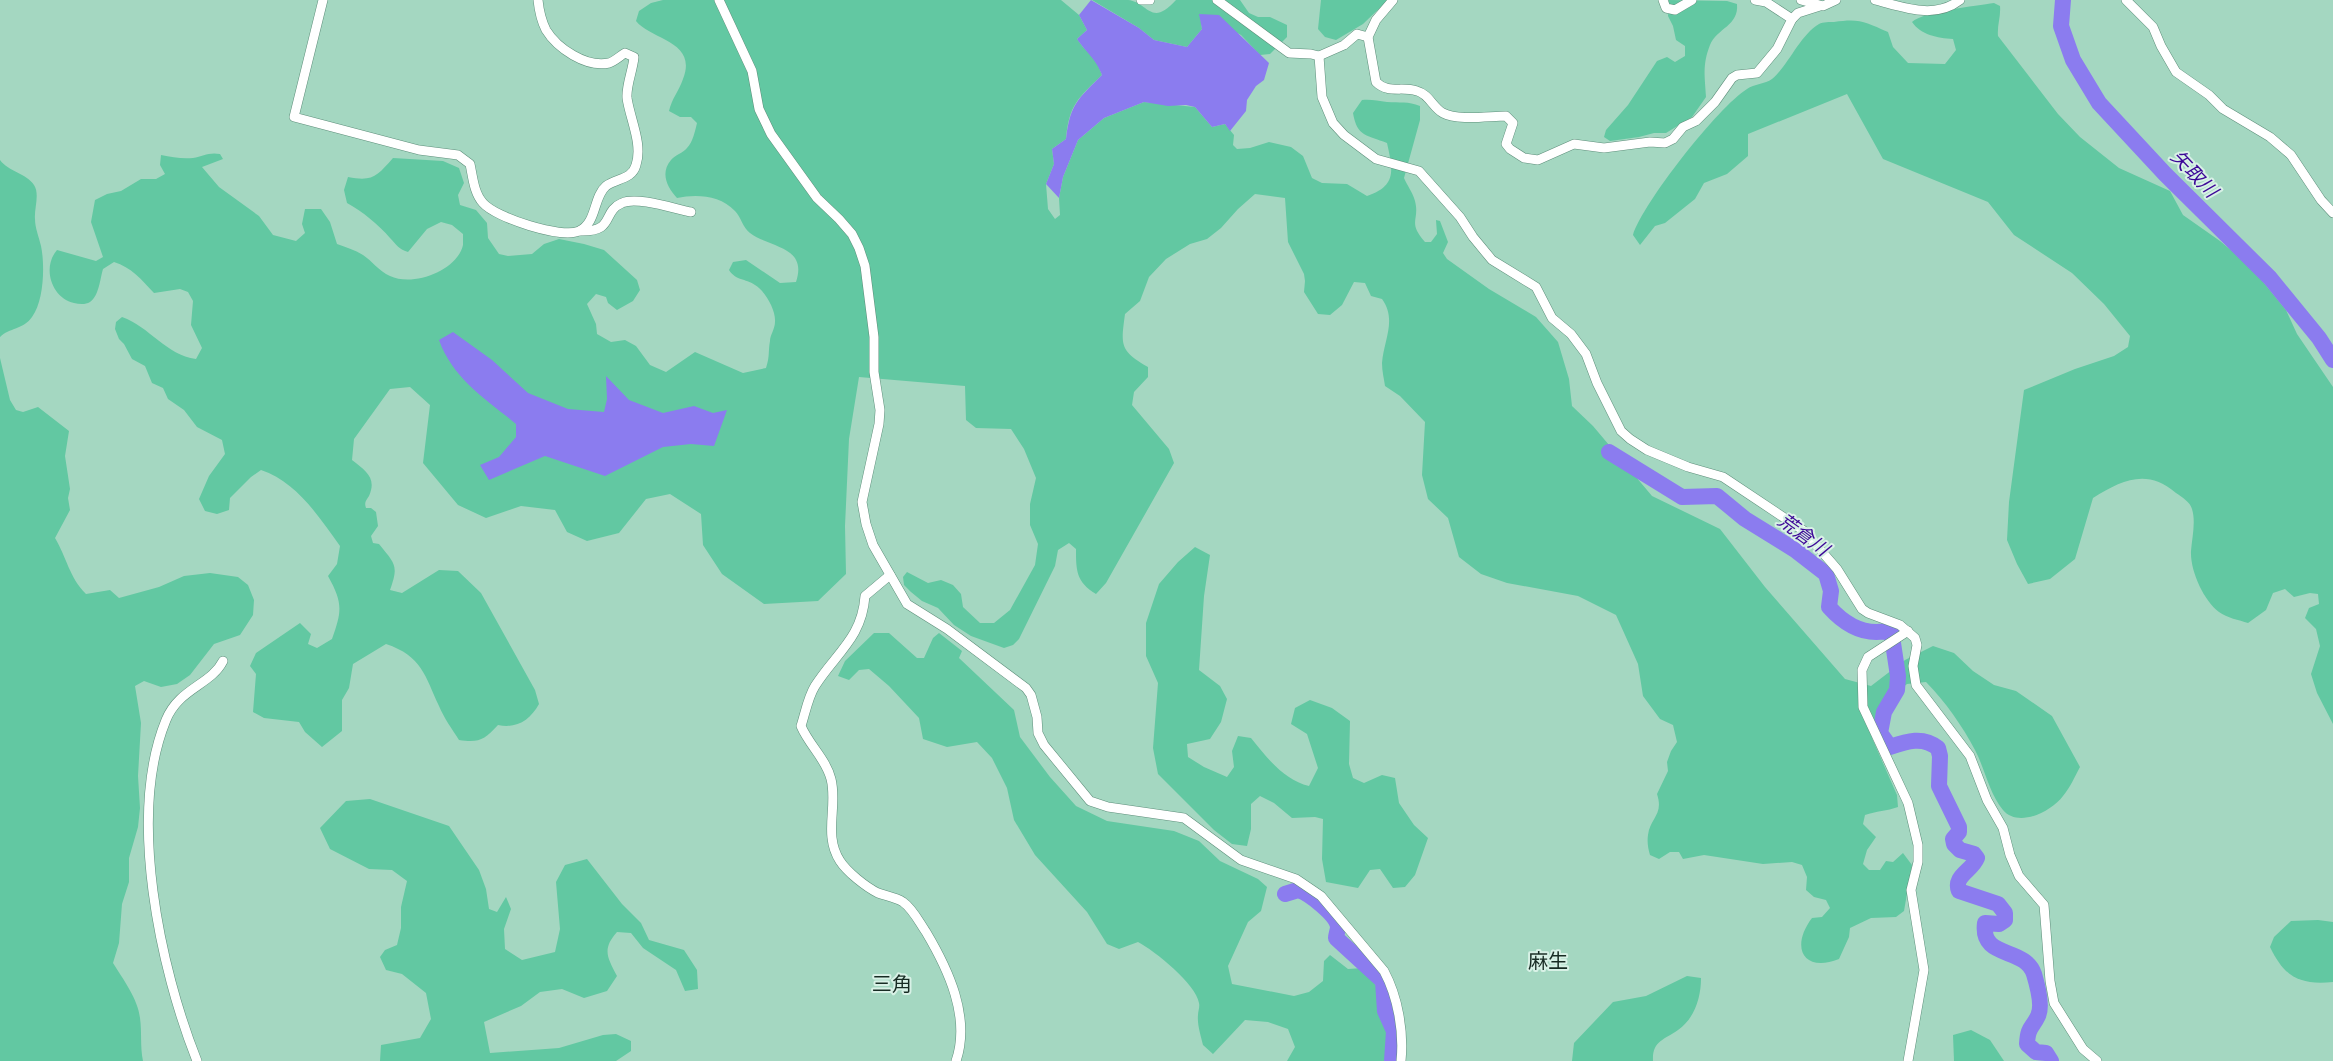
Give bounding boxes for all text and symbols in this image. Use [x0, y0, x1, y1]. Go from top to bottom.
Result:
water label: 矢取川 [2167, 145, 2224, 203]
water label: 荒倉川 [1774, 508, 1835, 561]
district label: 麻生 [1528, 948, 1568, 972]
district label: 三角 [872, 971, 912, 995]

